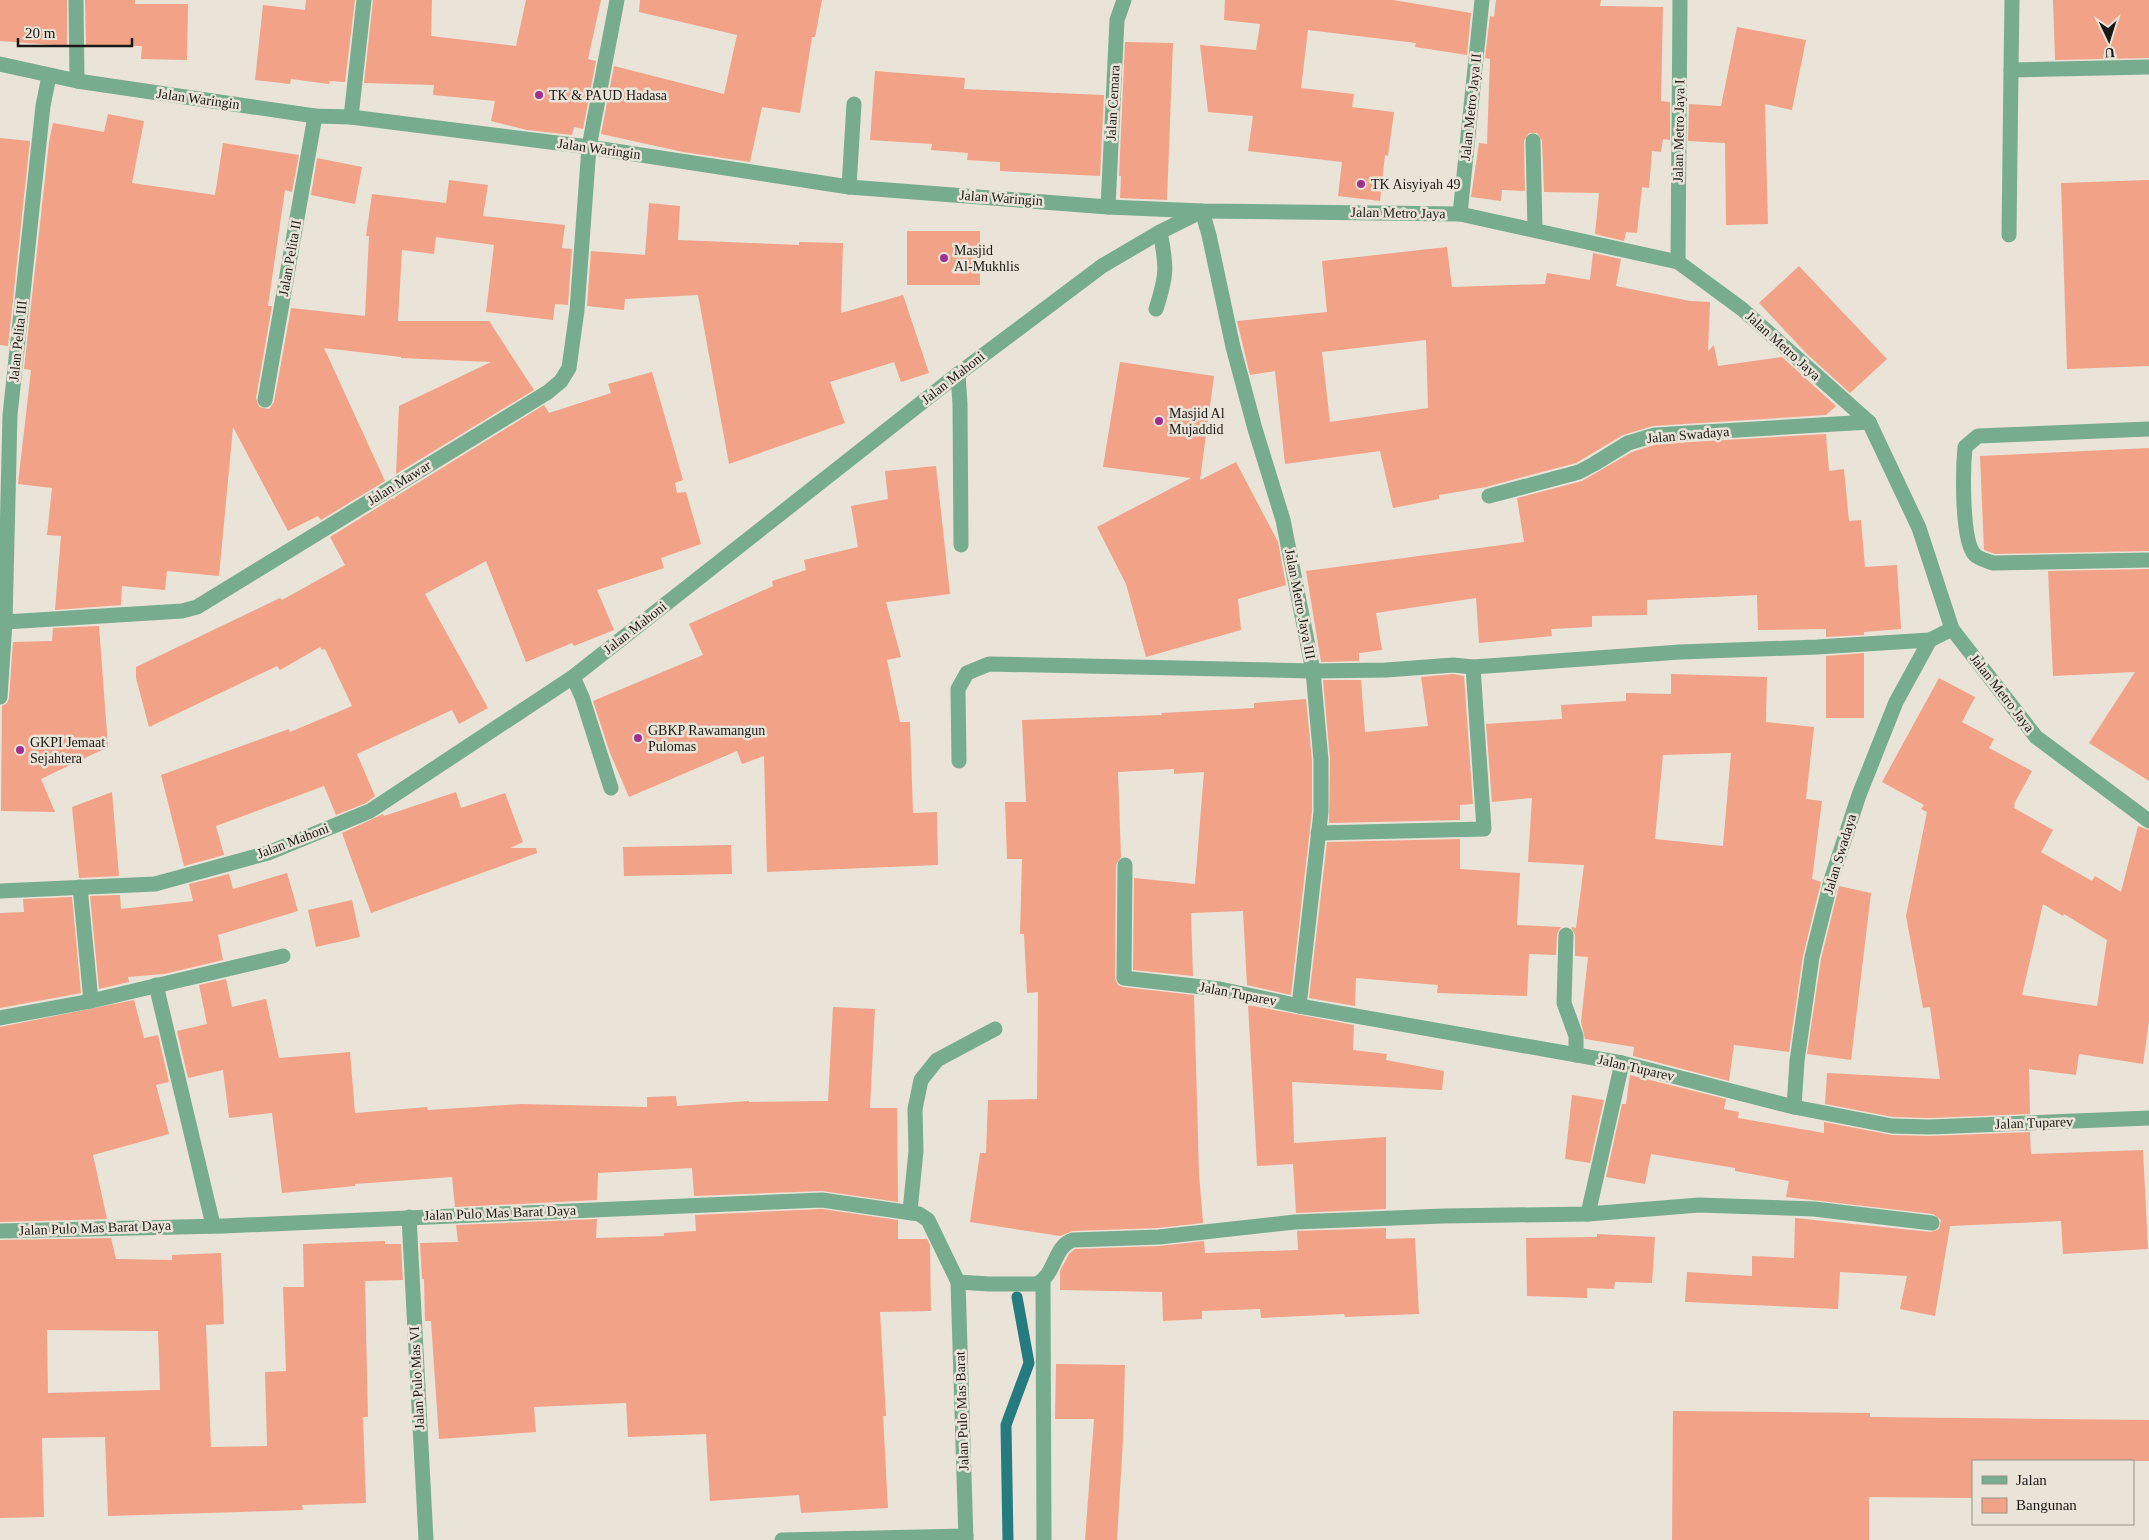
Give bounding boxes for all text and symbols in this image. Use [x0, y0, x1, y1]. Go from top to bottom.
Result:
scale bar [18, 15, 131, 47]
north arrow [2084, 15, 2134, 65]
text: 20 m [25, 25, 56, 41]
text: U [2104, 45, 2115, 60]
street label: Jalan Metro Jaya II [1458, 52, 1484, 161]
street label: Jalan Cemara [1104, 64, 1123, 141]
street label: Jalan Metro Jaya I [1671, 79, 1687, 183]
street label: Jalan Waringin [155, 86, 241, 112]
place label: TK & PAUD Hadasa [549, 88, 668, 103]
marker: TK & PAUD Hadasa [533, 89, 545, 101]
street label: Jalan Waringin [556, 136, 642, 162]
place label: TK Aisyiyah 49 [1371, 177, 1460, 192]
marker: TK Aisyiyah 49 [1355, 178, 1367, 190]
street label: Jalan Waringin [959, 188, 1043, 208]
street label: Jalan Metro Jaya [1350, 205, 1446, 221]
street label: Jalan Pelita II [276, 218, 304, 297]
place label: Masjid Al-Mukhlis [954, 243, 1019, 274]
marker: Masjid Al-Mukhlis [938, 252, 950, 264]
street label: Jalan Pelita III [6, 299, 30, 382]
street label: Jalan Metro Jaya [1743, 309, 1824, 384]
street label: Jalan Mahoni [919, 349, 988, 407]
place label: Masjid Al Mujaddid [1169, 406, 1225, 437]
marker: Masjid Al Mujaddid [1153, 415, 1165, 427]
street label: Jalan Swadaya [1646, 424, 1731, 446]
street label: Jalan Mawar [365, 457, 434, 508]
street label: Jalan Metro Jaya III [1282, 547, 1318, 661]
street label: Jalan Mahoni [601, 599, 670, 657]
street label: Jalan Metro Jaya [1967, 651, 2038, 736]
place label: GBKP Rawamangun Pulomas [648, 723, 765, 754]
marker: GBKP Rawamangun Pulomas [632, 732, 644, 744]
place label: GKPI Jemaat Sejahtera [30, 735, 105, 766]
marker: GKPI Jemaat Sejahtera [14, 744, 26, 756]
street label: Jalan Swadaya [1821, 811, 1860, 896]
street label: Jalan Mahoni [255, 820, 331, 862]
street label: Jalan Tuparev [1198, 979, 1278, 1009]
street label: Jalan Tuparev [1596, 1052, 1676, 1084]
street label: Jalan Tuparev [1995, 1114, 2073, 1132]
street label: Jalan Pulo Mas Barat Daya [424, 1203, 577, 1223]
street label: Jalan Pulo Mas Barat Daya [19, 1218, 172, 1238]
street label: Jalan Pulo Mas VI [407, 1326, 427, 1430]
street label: Jalan Pulo Mas Barat [952, 1351, 972, 1471]
legend [1972, 1460, 2134, 1525]
text: Jalan [2016, 1472, 2047, 1488]
text: Bangunan [2016, 1497, 2077, 1513]

